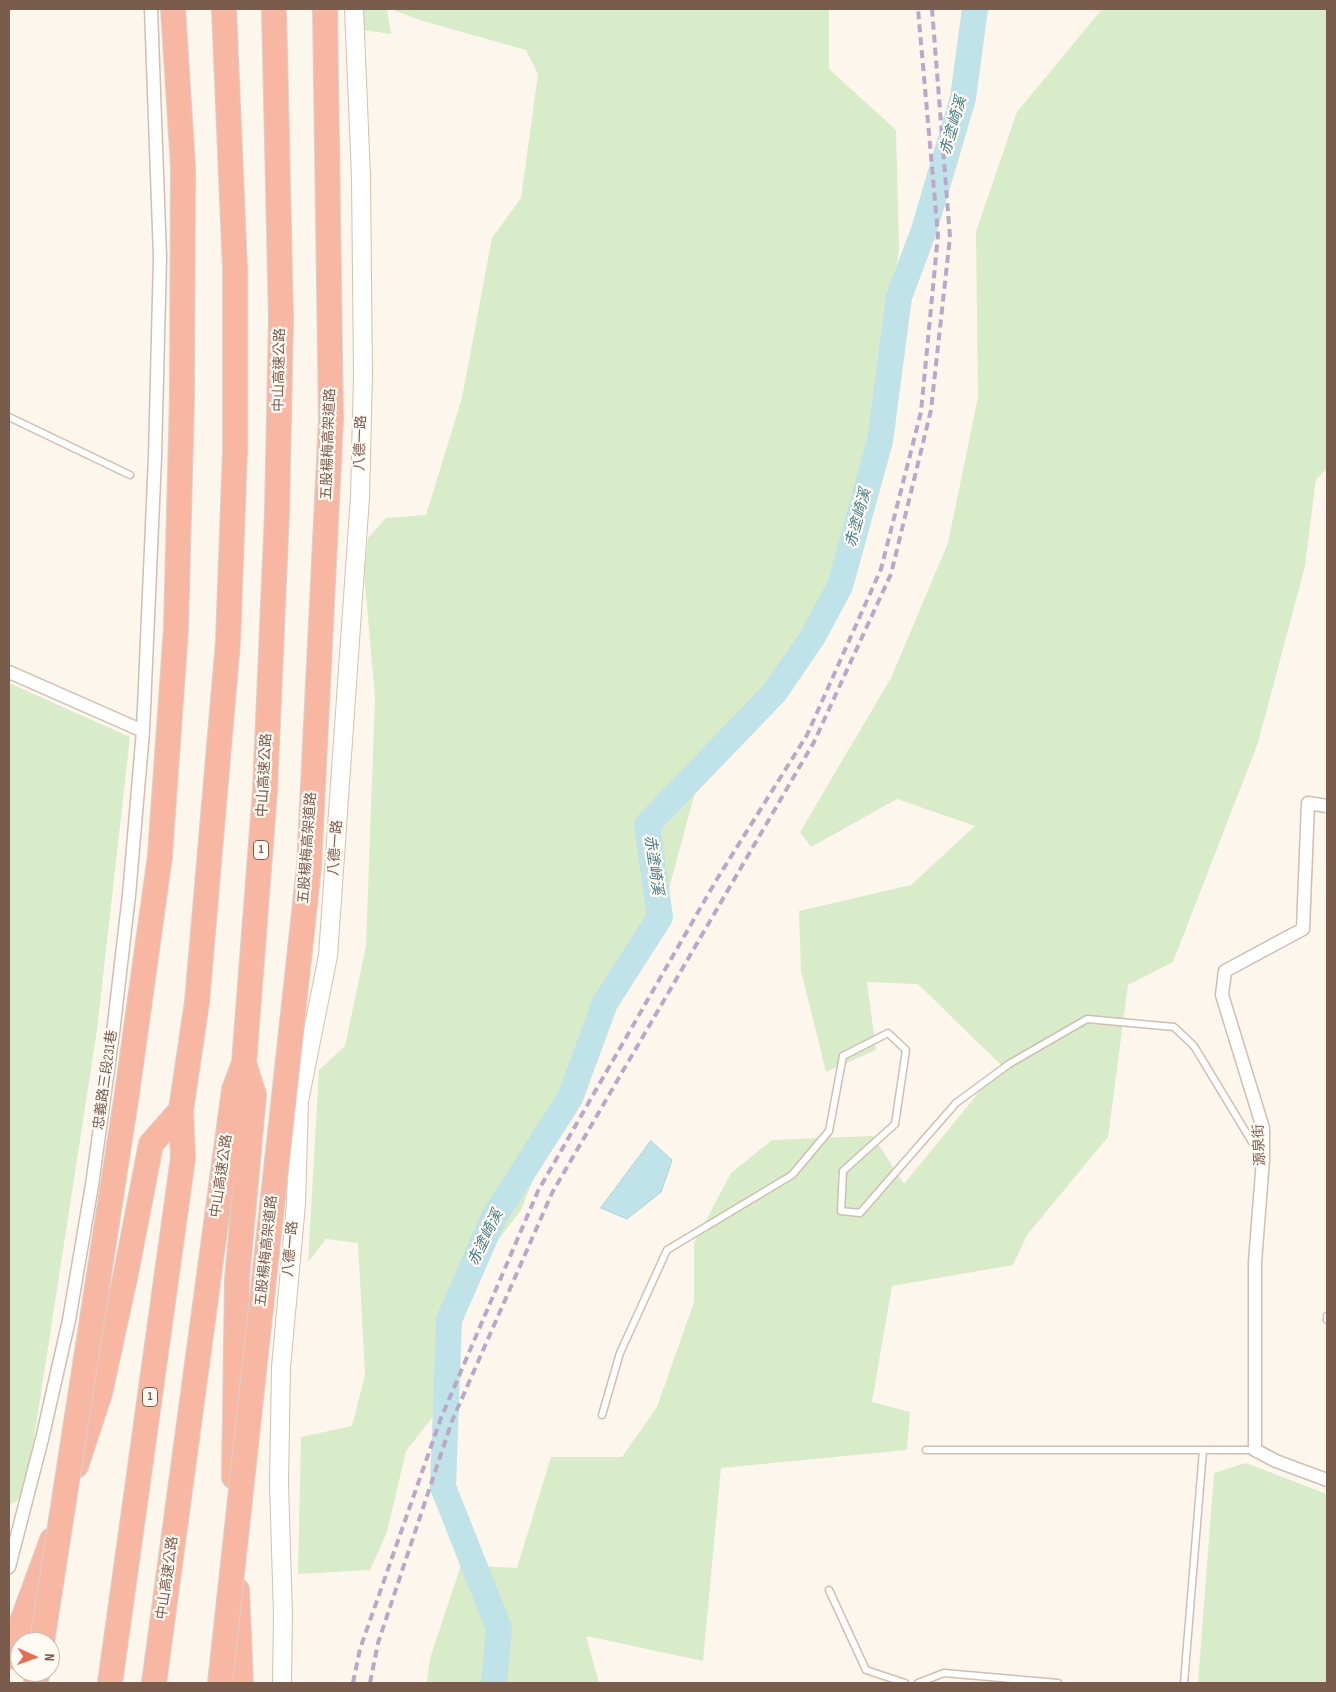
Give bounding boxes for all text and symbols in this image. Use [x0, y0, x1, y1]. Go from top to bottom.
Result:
water label: 赤塗崎溪 [937, 95, 971, 157]
street label: 中山高速公路 [271, 328, 289, 412]
street label: 五股楊梅高架道路 [319, 388, 339, 500]
street label: 八德一路 [352, 415, 370, 471]
water label: 赤塗崎溪 [843, 487, 875, 549]
street label: 中山高速公路 [254, 733, 276, 817]
street label: 五股楊梅高架道路 [296, 792, 320, 904]
street label: 八德一路 [326, 819, 346, 877]
water label: 赤塗崎溪 [640, 834, 666, 896]
road number: 1 [254, 840, 268, 860]
street label: 忠義路三段231巷 [91, 1029, 121, 1131]
street label: 源泉街 [1251, 1124, 1269, 1166]
street label: 中山高速公路 [208, 1133, 236, 1219]
street label: 五股楊梅高架道路 [253, 1194, 281, 1308]
water label: 赤塗崎溪 [465, 1207, 507, 1269]
street label: 八德一路 [280, 1220, 302, 1278]
road number: 1 [142, 1388, 158, 1406]
street label: 中山高速公路 [154, 1535, 182, 1621]
north arrow [10, 1632, 60, 1682]
text: N [41, 1653, 58, 1662]

